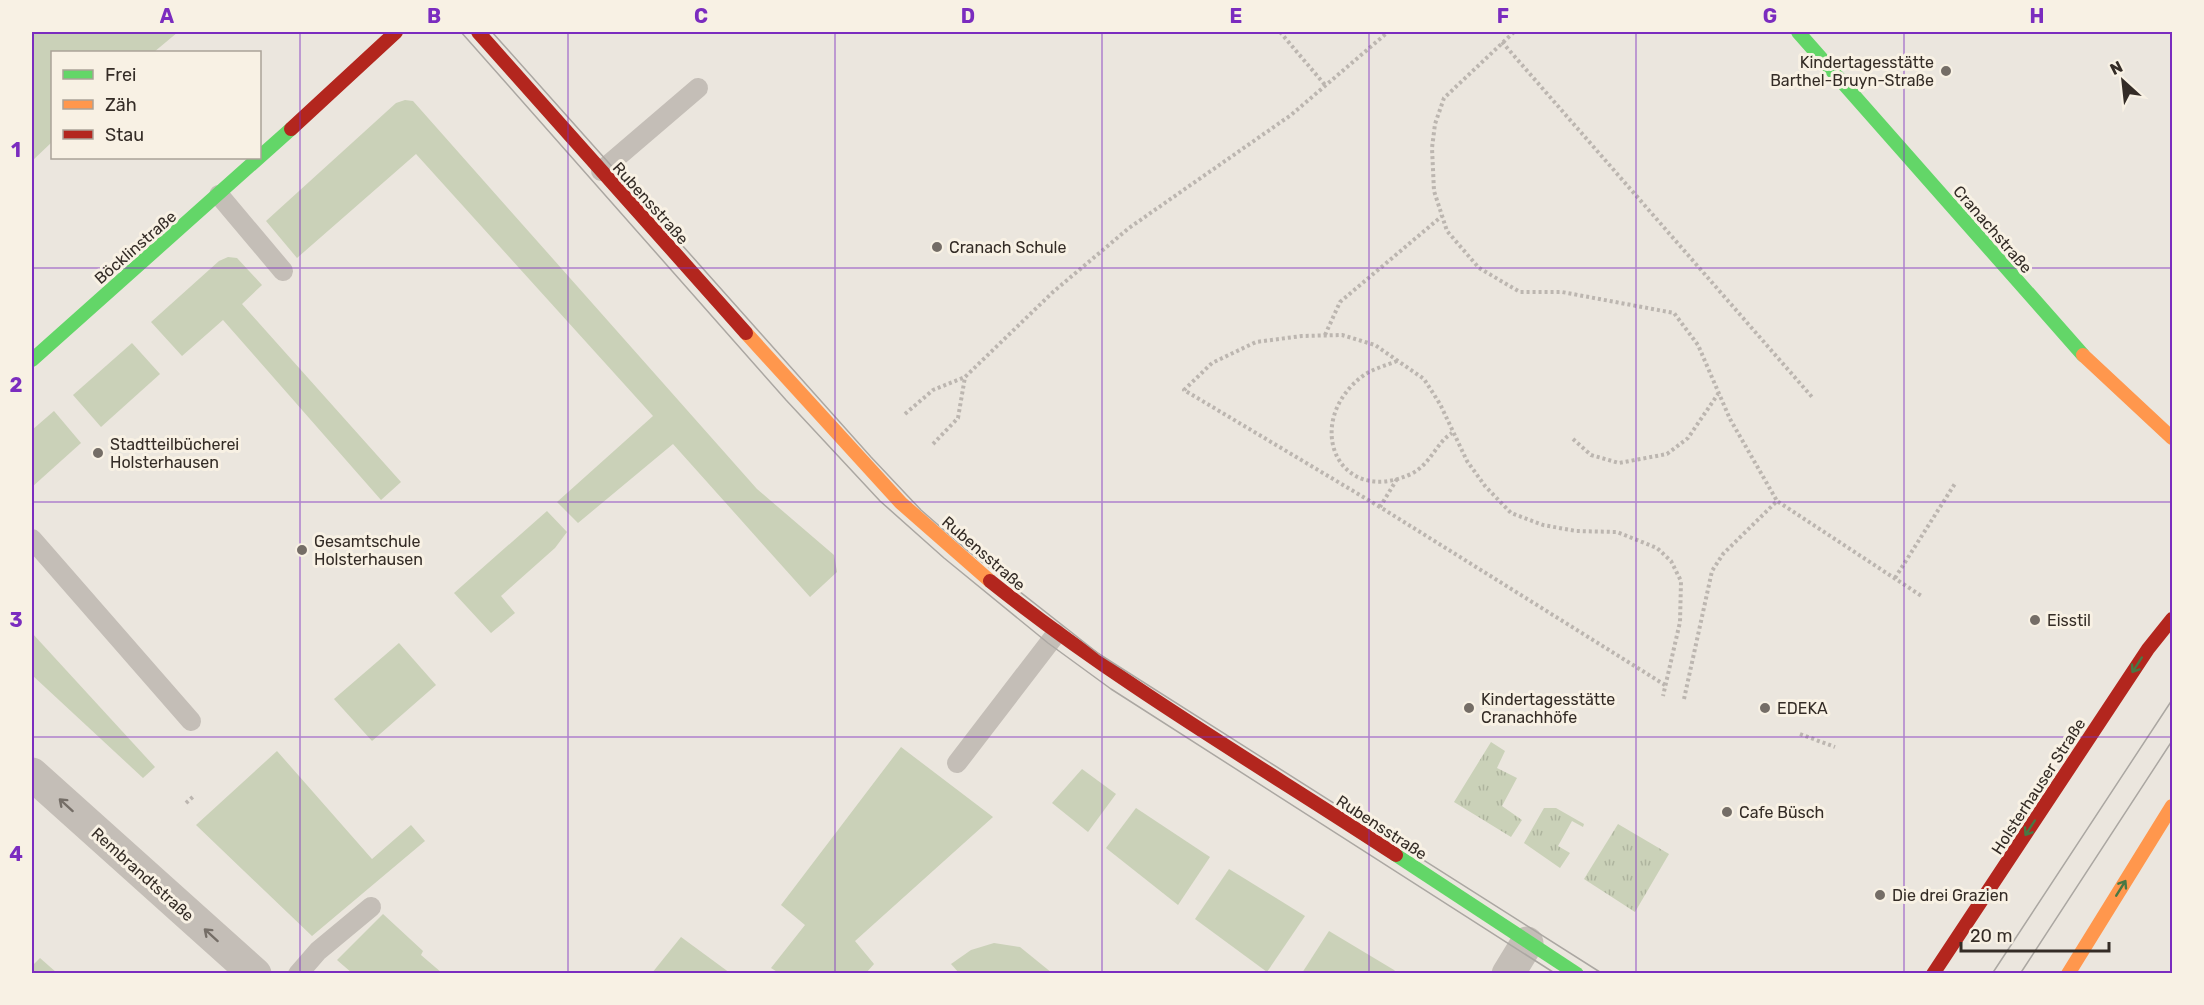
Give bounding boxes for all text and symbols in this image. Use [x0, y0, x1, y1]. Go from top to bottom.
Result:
text: A [160, 4, 175, 28]
text: B [427, 4, 441, 28]
text: C [694, 4, 708, 28]
text: D [961, 4, 975, 28]
text: E [1230, 4, 1242, 28]
text: F [1497, 4, 1509, 28]
text: G [1763, 4, 1777, 28]
text: H [2030, 4, 2044, 28]
legend [51, 51, 261, 159]
north arrow [2093, 51, 2153, 111]
place label: Kindertagesstätte Barthel-Bruyn-Straße [1770, 53, 1934, 90]
text: N [2107, 57, 2126, 79]
text: Frei [105, 64, 136, 86]
marker: Kindertagesstätte Barthel-Bruyn-Straße [1939, 64, 1953, 78]
text: Zäh [105, 94, 137, 116]
text: Stau [105, 124, 144, 146]
text: 1 [11, 138, 21, 162]
street label: Rubensstraße [609, 158, 693, 248]
street label: Cranachstraße [1949, 182, 2036, 277]
street label: Böcklinstraße [91, 207, 180, 288]
place label: Cranach Schule [949, 238, 1067, 257]
marker: Cranach Schule [930, 240, 944, 254]
text: 2 [10, 373, 23, 397]
place label: Stadtteilbücherei Holsterhausen [110, 435, 239, 472]
marker: Stadtteilbücherei Holsterhausen [91, 446, 105, 460]
street label: Rubensstraße [938, 512, 1029, 595]
place label: Gesamtschule Holsterhausen [314, 532, 423, 569]
marker: Gesamtschule Holsterhausen [295, 543, 309, 557]
text: 3 [9, 608, 23, 632]
place label: Eisstil [2047, 611, 2091, 630]
marker: Eisstil [2028, 613, 2042, 627]
one-way arrow [2131, 656, 2143, 673]
place label: Kindertagesstätte Cranachhöfe [1481, 690, 1615, 727]
place label: EDEKA [1777, 699, 1828, 718]
marker: Kindertagesstätte Cranachhöfe [1462, 701, 1476, 715]
marker: EDEKA [1758, 701, 1772, 715]
street label: Holsterhauser Straße [1987, 715, 2090, 858]
street label: Rubensstraße [1333, 791, 1431, 864]
one-way arrow [59, 798, 74, 812]
place label: Cafe Büsch [1739, 803, 1824, 822]
marker: Cafe Büsch [1720, 805, 1734, 819]
one-way arrow [2023, 819, 2035, 836]
street label: Rembrandtstraße [88, 824, 198, 925]
text: 4 [9, 842, 23, 866]
one-way arrow [2116, 880, 2128, 897]
place label: Die drei Grazien [1892, 886, 2008, 905]
marker: Die drei Grazien [1873, 888, 1887, 902]
scale bar [1961, 915, 2110, 953]
text: 20 m [1970, 925, 2012, 947]
one-way arrow [204, 928, 219, 942]

